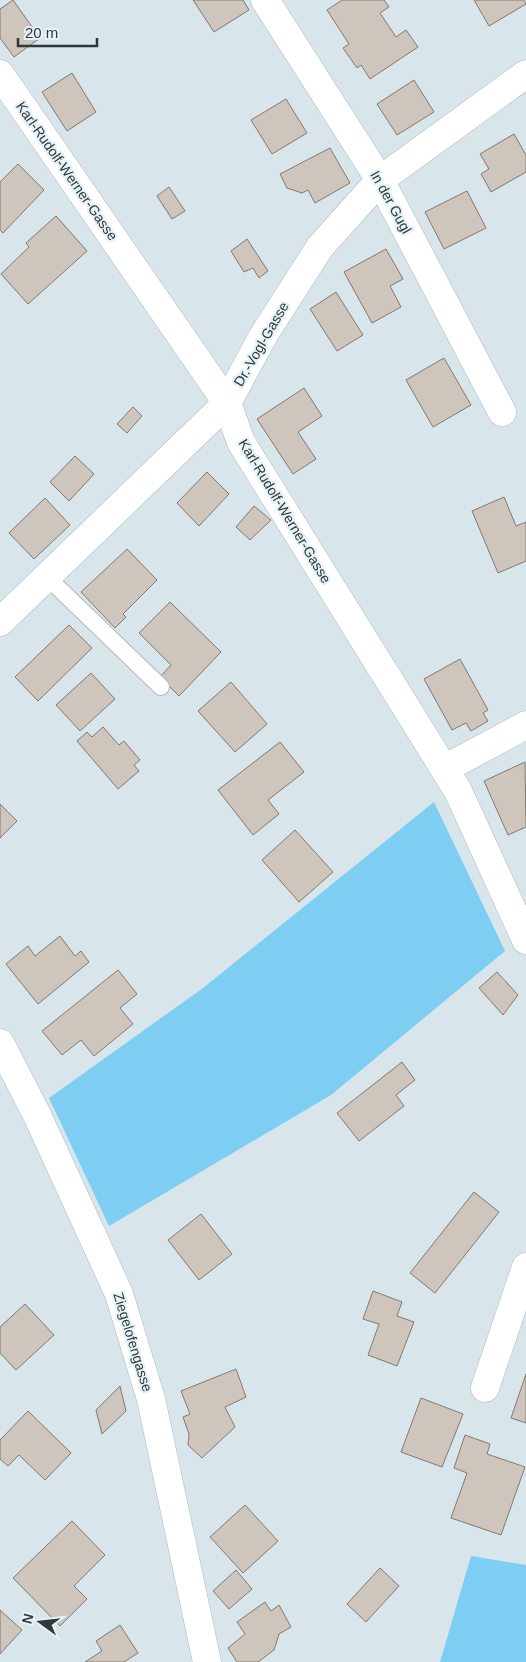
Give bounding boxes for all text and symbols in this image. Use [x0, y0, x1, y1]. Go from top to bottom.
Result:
scale bar [18, 15, 96, 47]
text: 20 m [25, 24, 58, 41]
street label: Karl-Rudolf-Werner-Gasse [13, 99, 121, 244]
street label: In der Gugl [367, 168, 415, 236]
street label: Dr.-Vogl-Gasse [230, 299, 292, 389]
street label: Karl-Rudolf-Werner-Gasse [236, 436, 335, 586]
street label: Ziegelofengasse [110, 1291, 156, 1394]
north arrow [15, 1597, 65, 1647]
text: N [18, 1612, 36, 1626]

